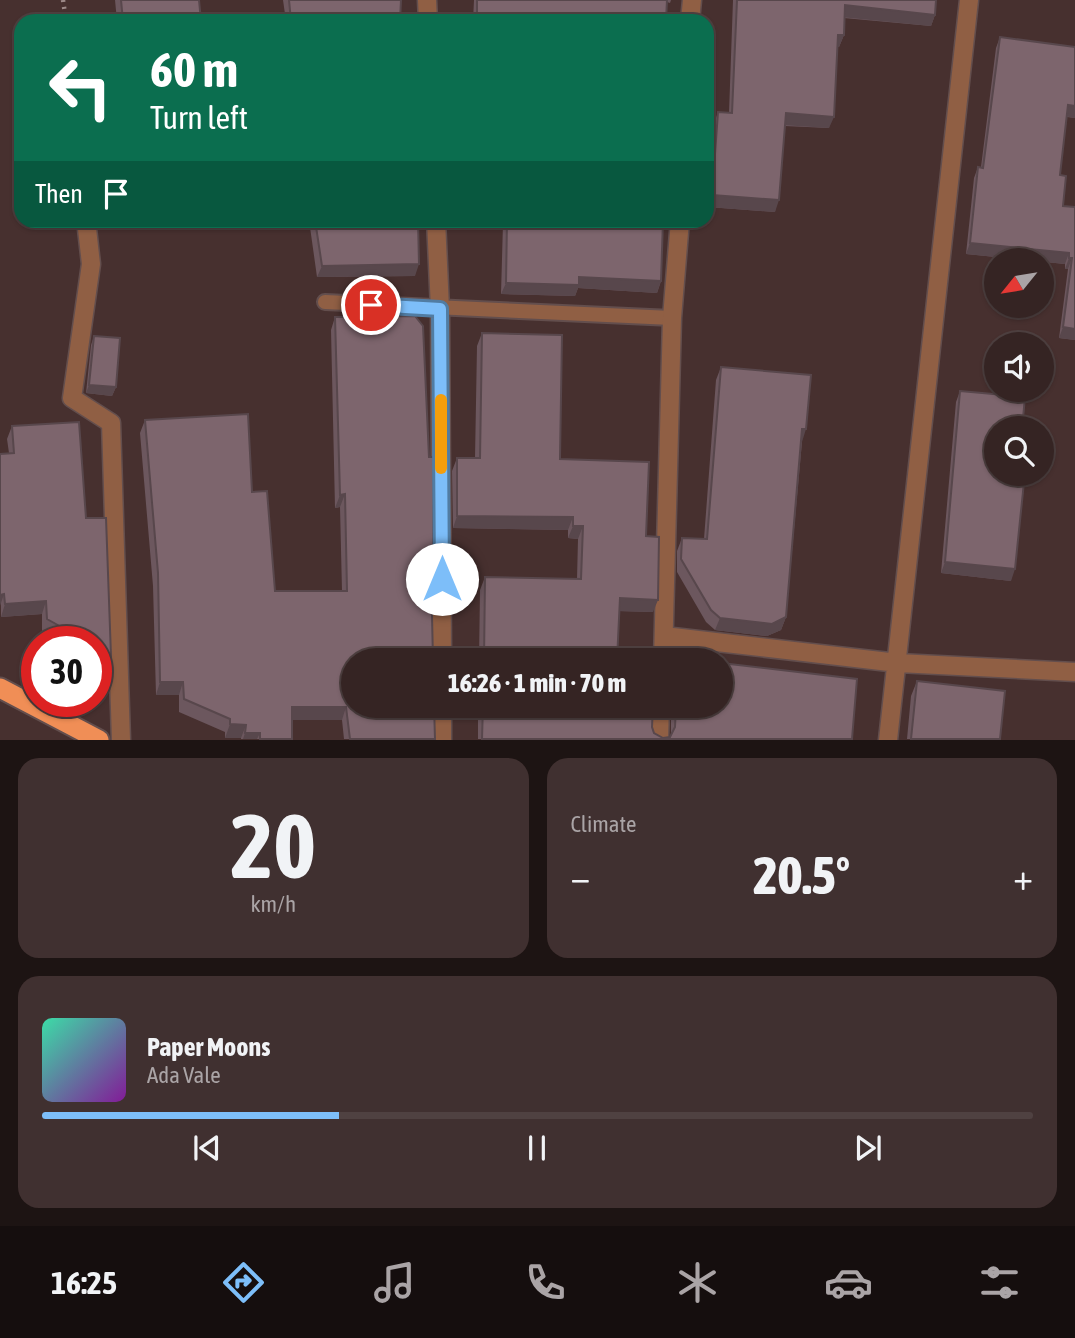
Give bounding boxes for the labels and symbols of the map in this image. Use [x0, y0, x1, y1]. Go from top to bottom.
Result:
north arrow [984, 248, 1054, 318]
pin [341, 275, 401, 335]
position arrow [405, 542, 479, 616]
speed limit sign: 30 [21, 626, 112, 717]

